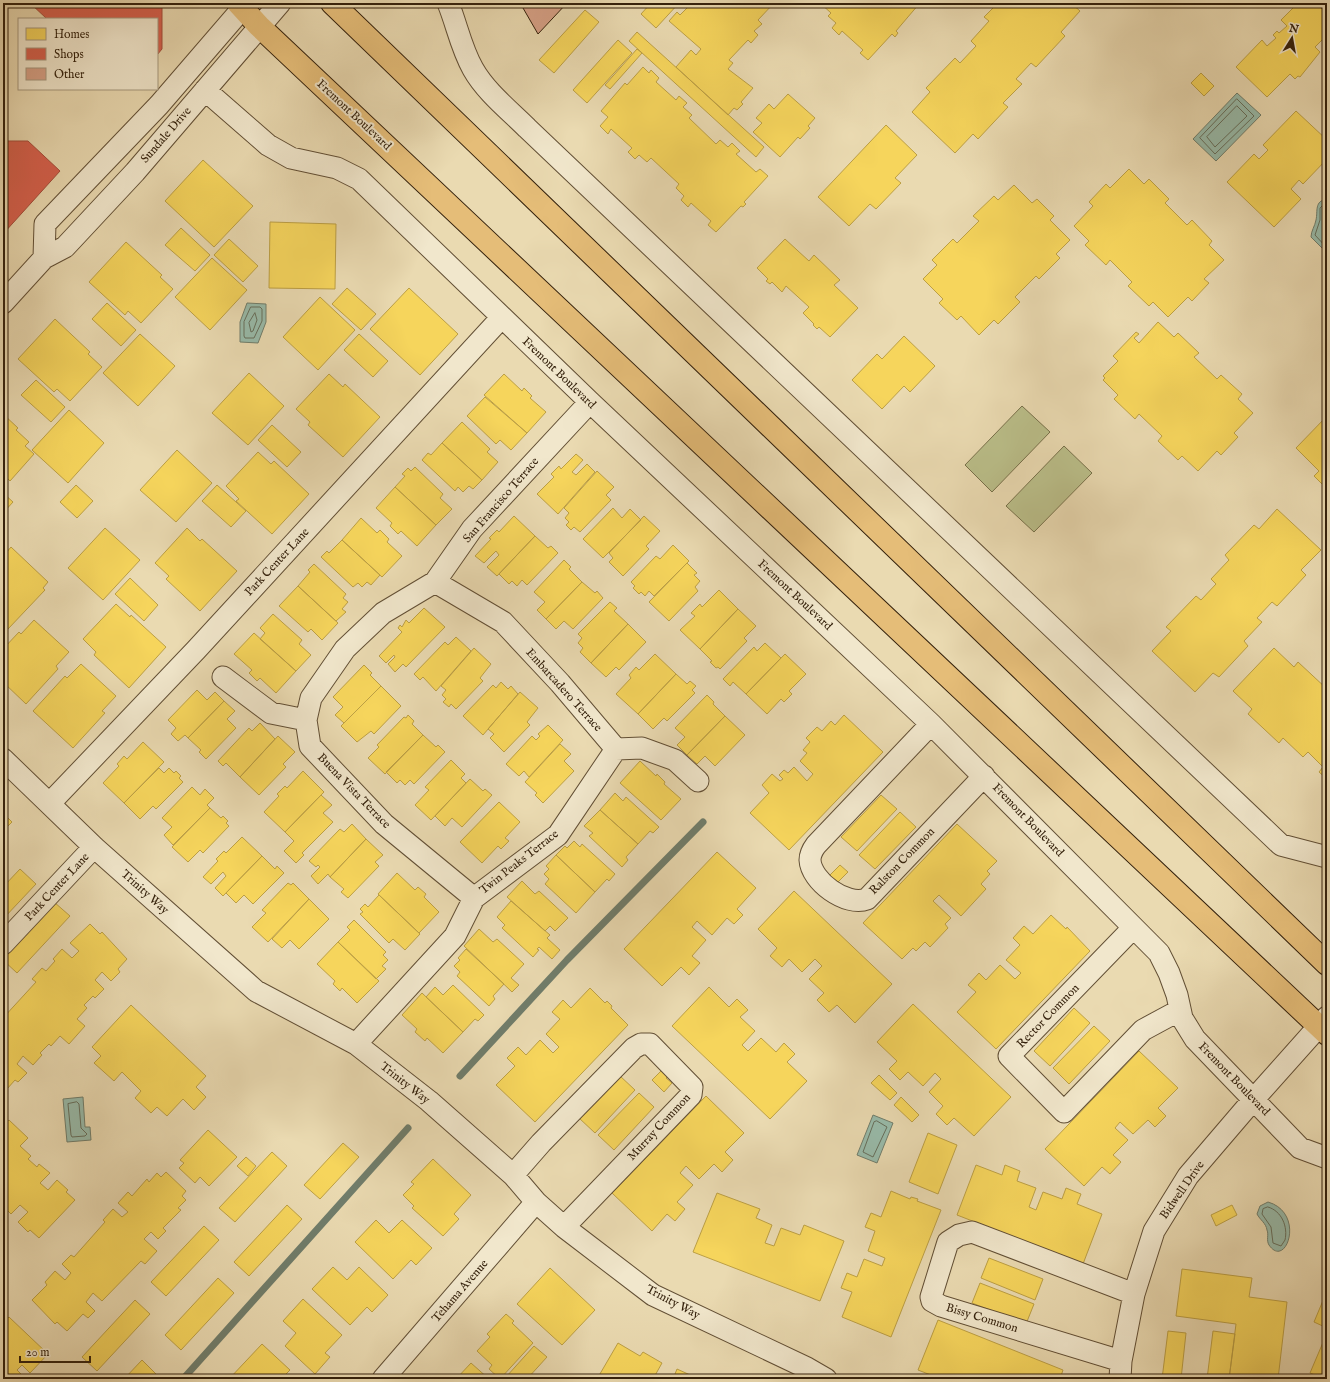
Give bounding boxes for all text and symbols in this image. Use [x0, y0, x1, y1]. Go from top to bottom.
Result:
legend [18, 18, 158, 90]
north arrow [1272, 18, 1312, 58]
text: N [1287, 21, 1300, 37]
text: Homes [54, 27, 90, 42]
text: Shops [54, 47, 84, 63]
text: Other [54, 67, 85, 82]
street label: Fremont Boulevard [314, 77, 395, 154]
street label: Sundale Drive [137, 103, 195, 166]
street label: Fremont Boulevard [519, 334, 599, 412]
street label: San Francisco Terrace [460, 454, 543, 546]
street label: Park Center Lane [241, 524, 313, 599]
street label: Fremont Boulevard [755, 557, 836, 634]
street label: Embarcadero Terrace [523, 645, 606, 735]
street label: Buena Vista Terrace [314, 750, 394, 832]
street label: Fremont Boulevard [989, 780, 1067, 860]
street label: Ralston Common [866, 824, 938, 898]
street label: Twin Peaks Terrace [476, 826, 562, 898]
street label: Park Center Lane [21, 849, 93, 924]
street label: Trinity Way [118, 867, 172, 917]
street label: Rector Common [1014, 980, 1083, 1051]
street label: Fremont Boulevard [1195, 1039, 1273, 1119]
street label: Trinity Way [377, 1059, 433, 1107]
street label: Murray Common [624, 1090, 694, 1164]
street label: Bidwell Drive [1156, 1157, 1208, 1222]
street label: Tehama Avenue [429, 1256, 492, 1326]
street label: Trinity Way [643, 1281, 703, 1323]
street label: Bissy Common [944, 1300, 1020, 1336]
scale bar [20, 1338, 90, 1364]
text: 20 m [26, 1345, 49, 1360]

